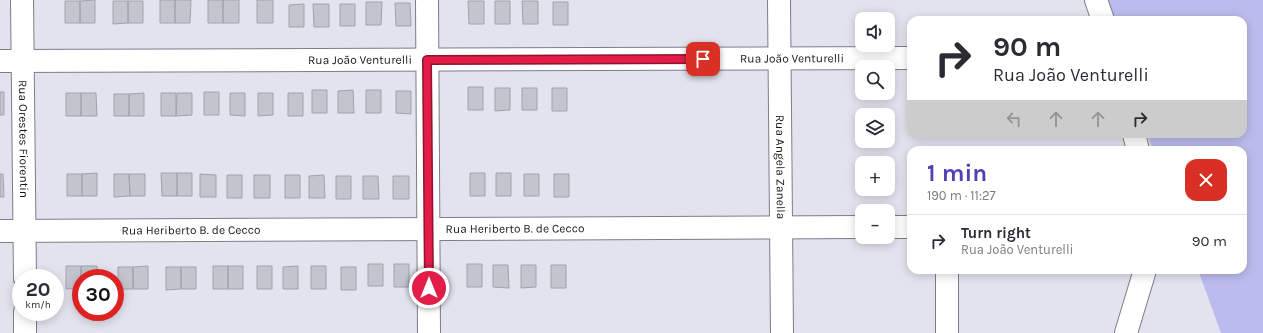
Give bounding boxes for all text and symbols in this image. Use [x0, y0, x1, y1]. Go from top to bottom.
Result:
map controls [855, 12, 895, 244]
button: sound [855, 12, 895, 52]
text: 90 m [993, 30, 1061, 63]
icon: right [927, 32, 979, 84]
pin [686, 42, 720, 76]
icon: arrive [692, 48, 714, 70]
street label: Rua João Venturelli [740, 51, 844, 66]
street label: Rua João Venturelli [308, 53, 412, 67]
button: search [855, 60, 895, 100]
text: Rua João Venturelli [993, 64, 1149, 86]
street label: Rua Orestes Fiorentin [16, 80, 31, 198]
button: layers [855, 108, 895, 148]
icon: left [1003, 108, 1025, 130]
icon: ahead [1045, 108, 1067, 130]
icon: ahead [1087, 108, 1109, 130]
icon: right [1129, 108, 1151, 130]
street label: Rua Angela Zanella [773, 115, 788, 219]
button: + [855, 156, 895, 196]
text: 1 min [927, 159, 987, 187]
button: close [1185, 159, 1227, 201]
text: 190 m · 11:27 [927, 188, 996, 203]
button: − [855, 204, 895, 244]
street label: Rua Heriberto B. de Cecco [445, 221, 585, 236]
street label: Rua Heriberto B. de Cecco [121, 223, 261, 237]
text: Turn right [961, 224, 1031, 242]
icon: right [927, 230, 949, 252]
text: 90 m [1192, 232, 1227, 250]
text: Rua João Venturelli [961, 242, 1073, 257]
position arrow [408, 267, 450, 309]
speed limit sign: 30 [72, 269, 124, 321]
text: 20 [26, 278, 50, 301]
text: km/h [25, 299, 51, 311]

